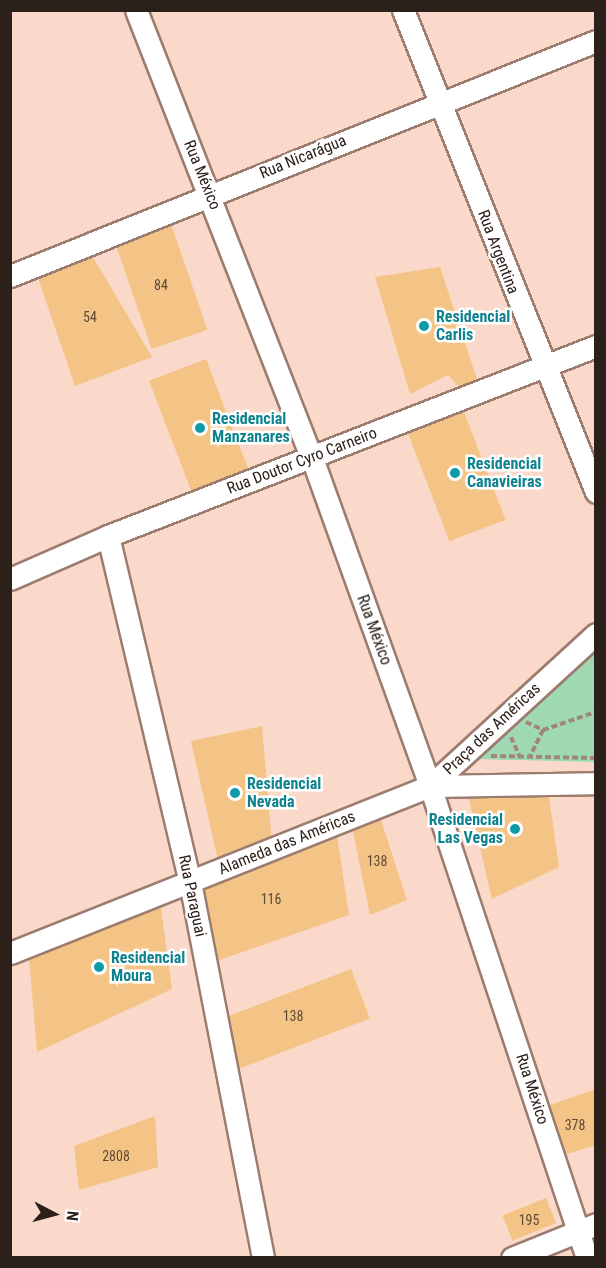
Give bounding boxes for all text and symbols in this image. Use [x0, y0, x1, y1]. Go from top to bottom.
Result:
street label: Rua Nicarágua [257, 131, 349, 183]
street label: Rua México [179, 137, 225, 213]
street label: Rua Argentina [473, 207, 523, 297]
house number: 84 [154, 277, 168, 293]
place label: Residencial Carlis [436, 307, 510, 345]
house number: 54 [83, 309, 97, 325]
marker: Residencial Carlis [417, 319, 431, 333]
place label: Residencial Manzanares [212, 409, 290, 447]
marker: Residencial Manzanares [193, 421, 207, 435]
street label: Rua Doutor Cyro Carneiro [224, 424, 380, 498]
place label: Residencial Canavieiras [467, 454, 542, 492]
marker: Residencial Canavieiras [448, 466, 462, 480]
street label: Rua México [352, 592, 396, 668]
street label: Praça das Américas [439, 679, 545, 779]
place label: Residencial Nevada [247, 774, 321, 812]
marker: Residencial Nevada [228, 786, 242, 800]
street label: Alameda das Américas [216, 807, 358, 879]
place label: Residencial Las Vegas [429, 810, 503, 848]
marker: Residencial Las Vegas [508, 822, 522, 836]
street label: Rua Paraguai [174, 853, 210, 939]
house number: 138 [367, 853, 387, 869]
house number: 116 [261, 891, 281, 907]
place label: Residencial Moura [111, 948, 185, 986]
marker: Residencial Moura [92, 960, 106, 974]
house number: 138 [283, 1008, 303, 1024]
street label: Rua México [512, 1051, 552, 1127]
house number: 378 [565, 1117, 585, 1133]
house number: 2808 [102, 1148, 130, 1164]
north arrow [24, 1184, 84, 1244]
text: N [62, 1210, 82, 1222]
house number: 195 [519, 1212, 539, 1228]

